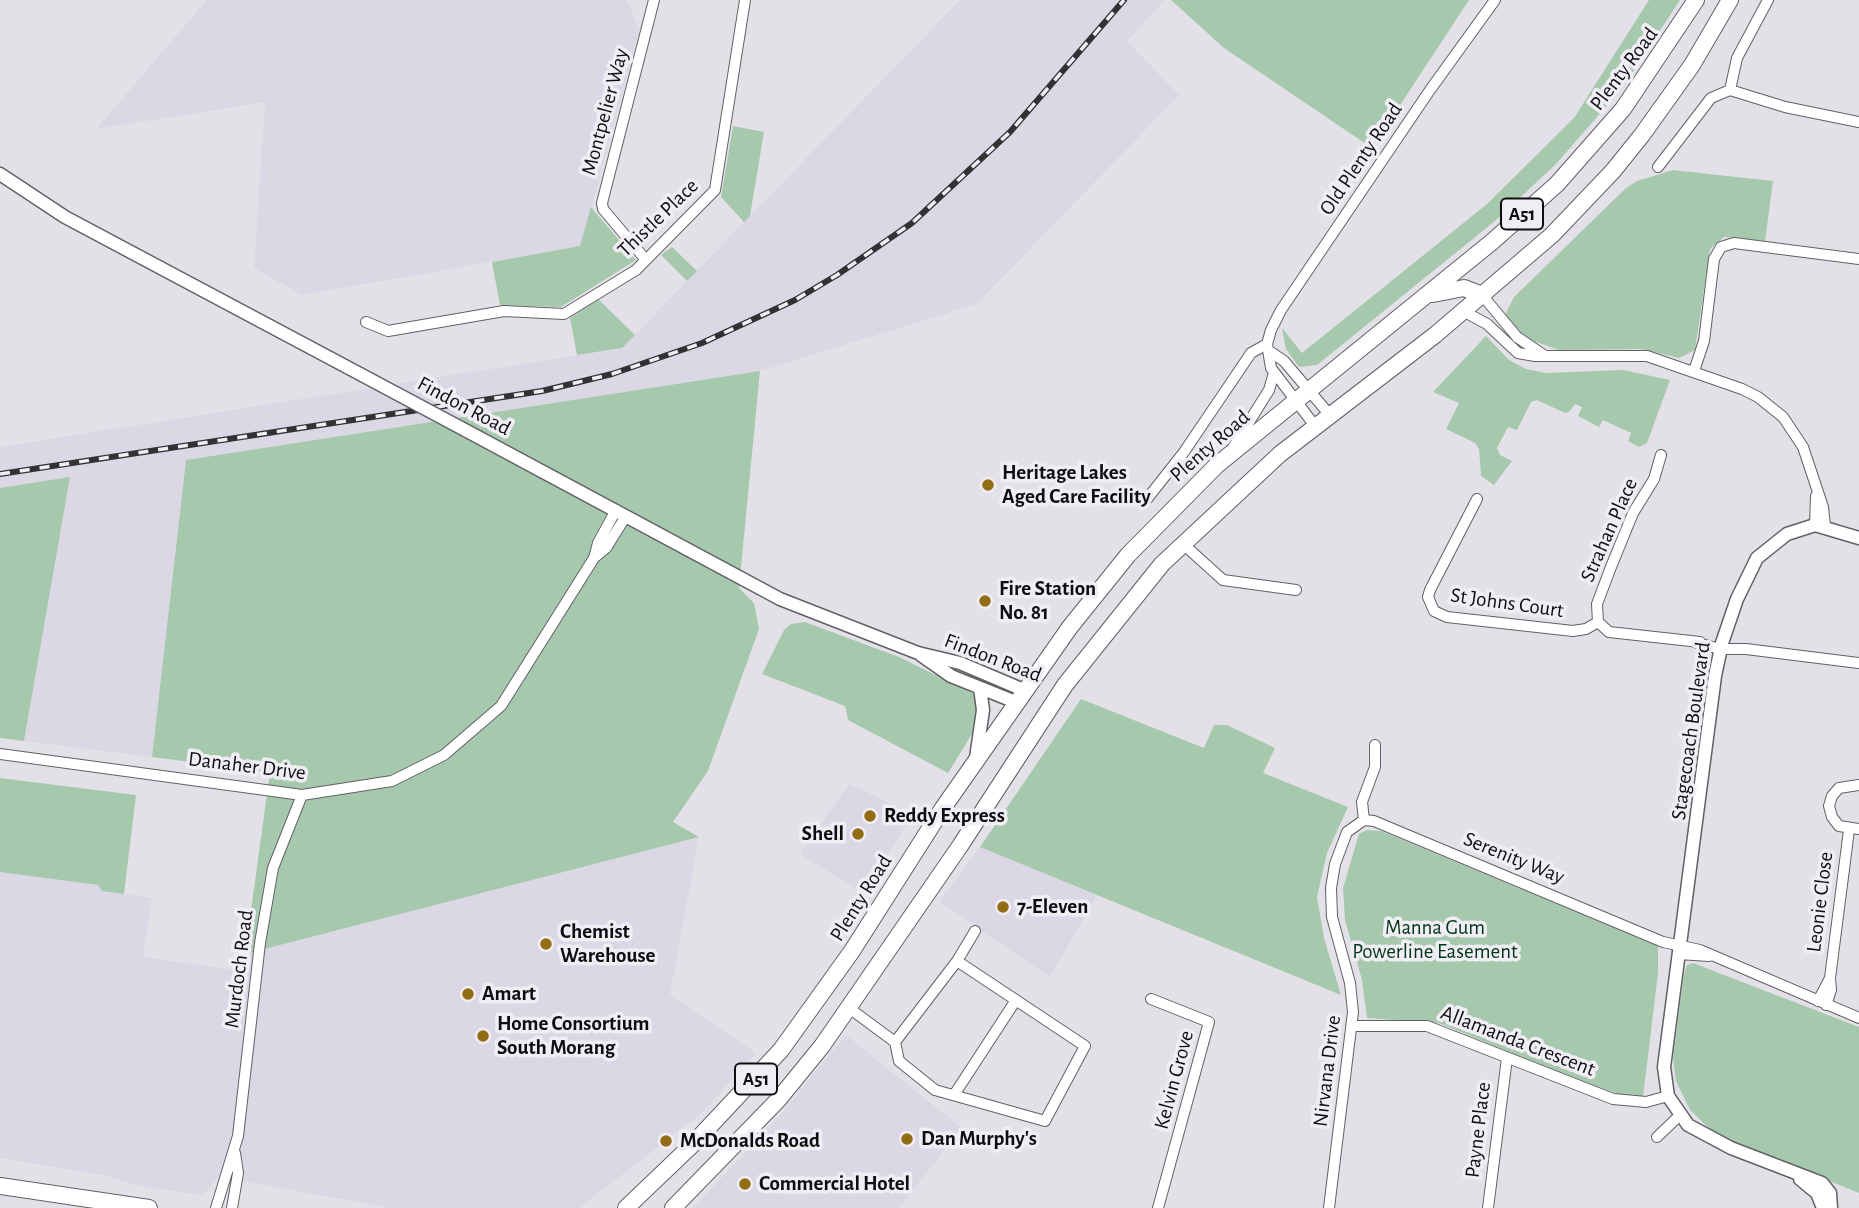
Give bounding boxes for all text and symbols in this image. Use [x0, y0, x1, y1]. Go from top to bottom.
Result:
street label: Plenty Road [1585, 22, 1663, 116]
street label: Montpelier Way [576, 46, 634, 178]
street label: Old Plenty Road [1314, 98, 1408, 220]
street label: Thistle Place [612, 173, 704, 263]
road number: A51 [1501, 198, 1543, 230]
street label: Findon Road [413, 371, 515, 441]
street label: Plenty Road [1165, 404, 1255, 488]
place label: Heritage Lakes Aged Care Facility [1002, 460, 1151, 510]
street label: Strahan Place [1575, 474, 1643, 586]
marker: Heritage Lakes Aged Care Facility [980, 477, 996, 493]
place label: Fire Station No. 81 [999, 576, 1096, 626]
street label: St Johns Court [1449, 583, 1565, 623]
marker: Fire Station No. 81 [977, 593, 993, 609]
street label: Findon Road [941, 628, 1045, 688]
street label: Stagecoach Boulevard [1666, 640, 1716, 822]
street label: Danaher Drive [187, 746, 307, 786]
place label: Reddy Express [884, 803, 1005, 829]
marker: Reddy Express [862, 808, 878, 824]
place label: Shell [802, 821, 844, 847]
marker: Shell [850, 826, 866, 842]
street label: Serenity Way [1460, 826, 1568, 890]
street label: Plenty Road [824, 850, 898, 946]
street label: Leonie Close [1801, 850, 1839, 954]
place label: 7-Eleven [1017, 894, 1088, 920]
marker: 7-Eleven [995, 899, 1011, 915]
street label: Murdoch Road [219, 908, 259, 1030]
park label: Manna Gum Powerline Easement [1352, 915, 1518, 965]
place label: Chemist Warehouse [560, 919, 655, 969]
marker: Chemist Warehouse [538, 936, 554, 952]
place label: Amart [482, 981, 536, 1007]
marker: Amart [460, 986, 476, 1002]
street label: Allamanda Crescent [1437, 1000, 1599, 1082]
place label: Home Consortium South Morang [497, 1011, 649, 1061]
street label: Nirvana Drive [1308, 1014, 1346, 1128]
marker: Home Consortium South Morang [475, 1028, 491, 1044]
street label: Kelvin Grove [1149, 1028, 1199, 1132]
road number: A51 [735, 1064, 777, 1094]
street label: Payne Place [1460, 1081, 1496, 1179]
place label: Dan Murphy's [921, 1126, 1037, 1152]
place label: McDonalds Road [680, 1128, 820, 1154]
marker: Dan Murphy's [899, 1131, 915, 1147]
marker: McDonalds Road [658, 1133, 674, 1149]
place label: Commercial Hotel [759, 1171, 910, 1197]
marker: Commercial Hotel [737, 1176, 753, 1192]

